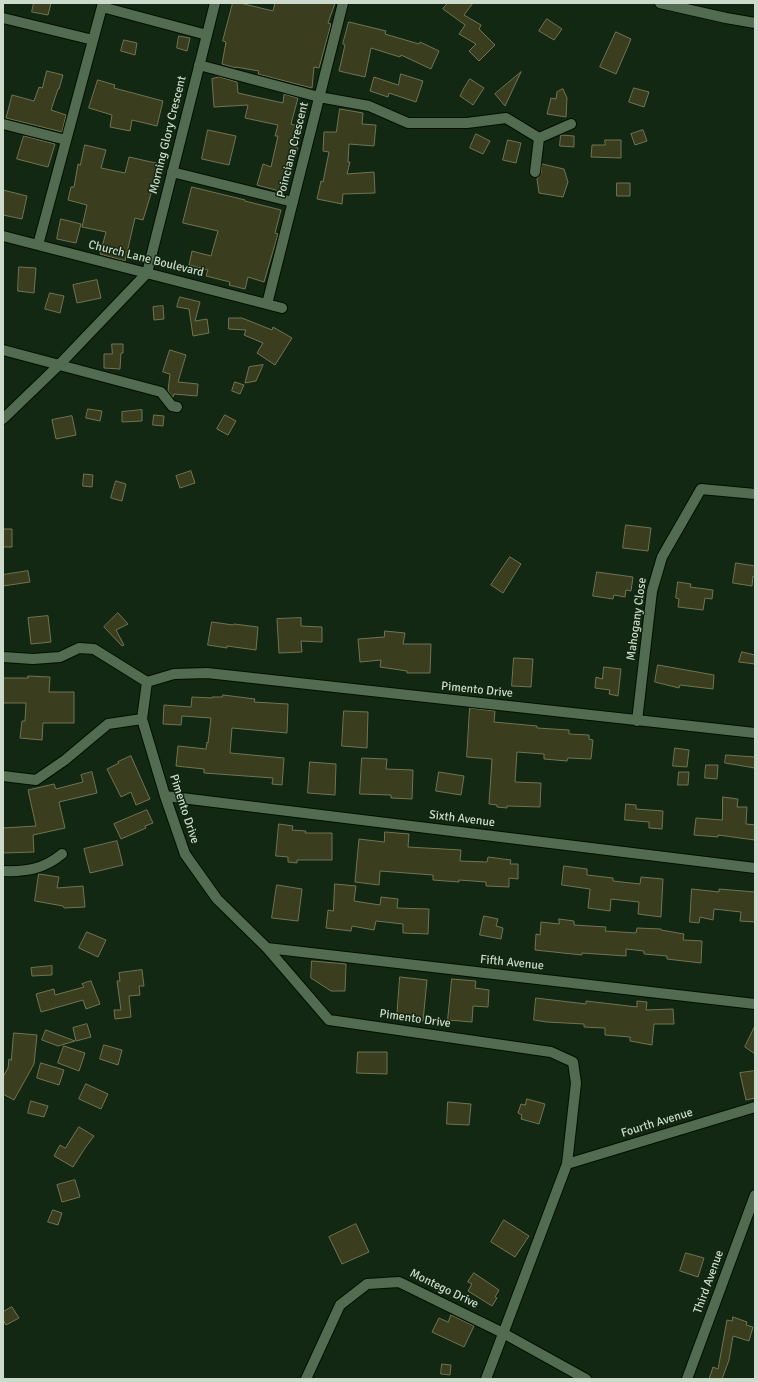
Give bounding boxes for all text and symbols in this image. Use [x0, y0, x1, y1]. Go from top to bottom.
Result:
street label: Morning Glory Crescent [146, 75, 190, 195]
street label: Poinciana Crescent [274, 101, 312, 199]
street label: Church Lane Boulevard [87, 238, 205, 280]
street label: Mahogany Close [624, 577, 650, 661]
street label: Pimento Drive [440, 679, 514, 701]
street label: Pimento Drive [166, 773, 202, 845]
street label: Sixth Avenue [428, 808, 496, 830]
street label: Fifth Avenue [479, 952, 545, 974]
street label: Pimento Drive [378, 1007, 452, 1031]
street label: Fourth Avenue [619, 1105, 695, 1141]
street label: Third Avenue [691, 1248, 727, 1316]
street label: Montego Drive [407, 1266, 481, 1312]

